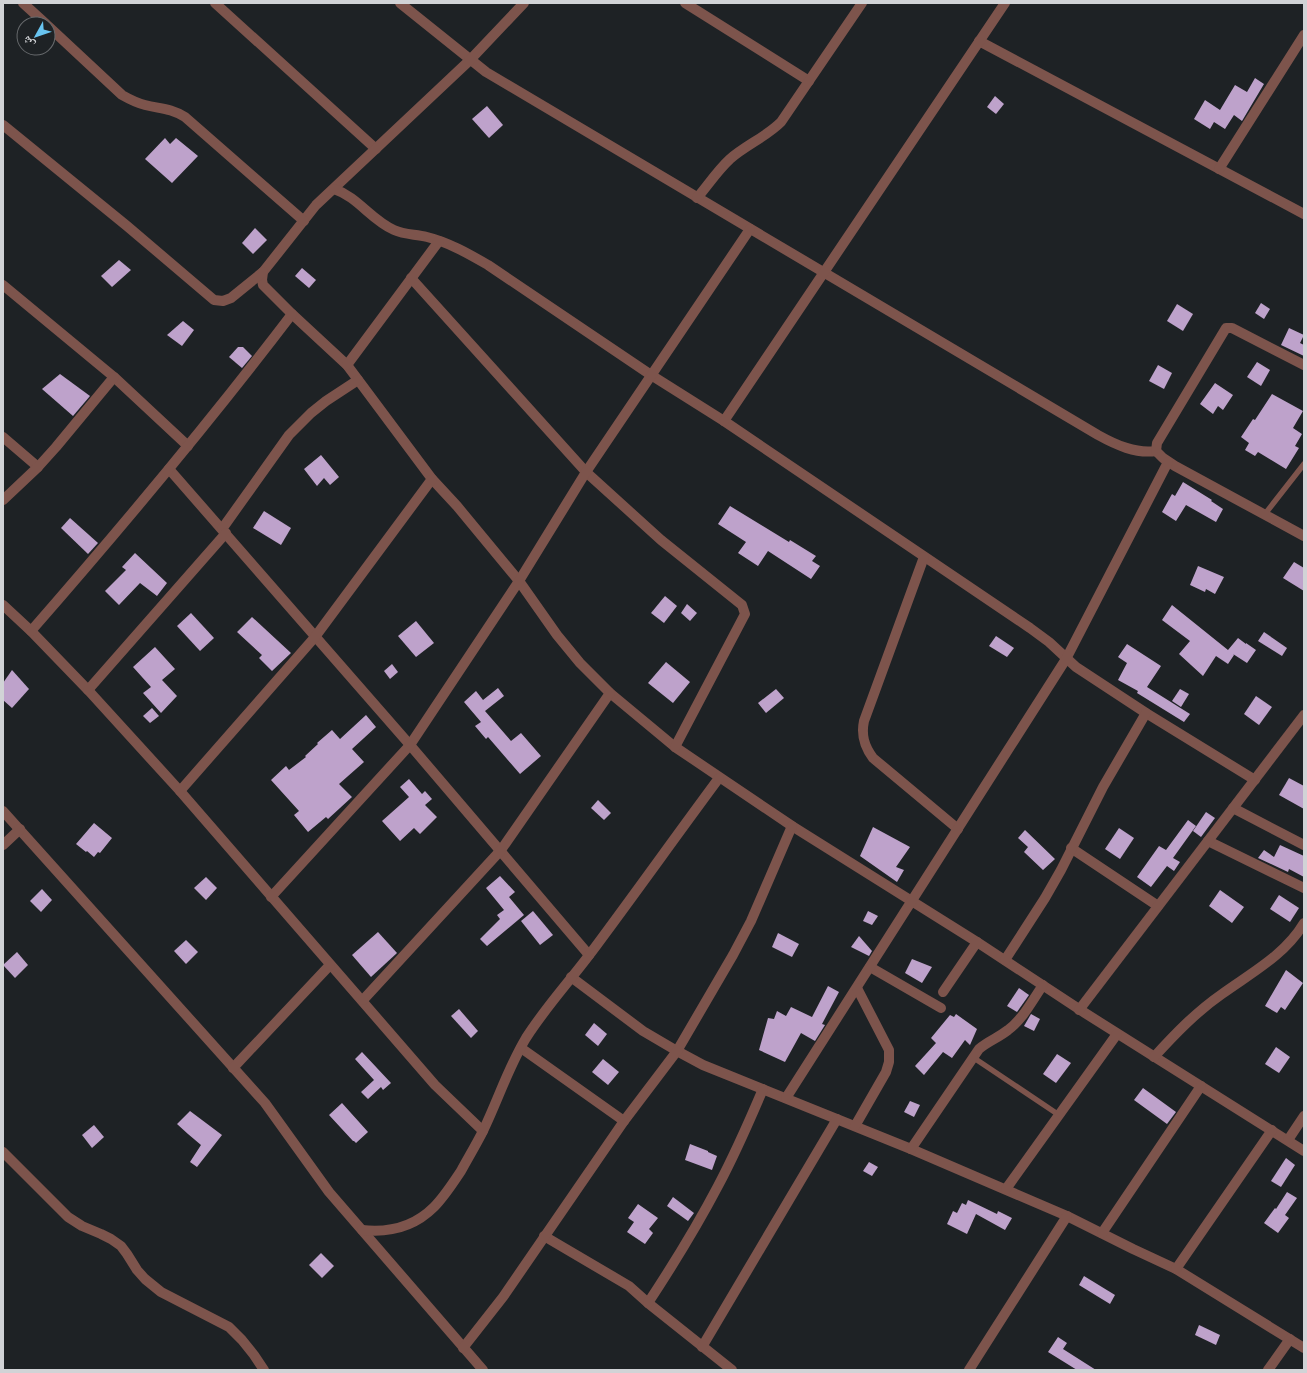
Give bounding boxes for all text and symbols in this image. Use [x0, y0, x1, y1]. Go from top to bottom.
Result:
north arrow [16, 16, 56, 56]
text: ش [19, 33, 38, 51]

